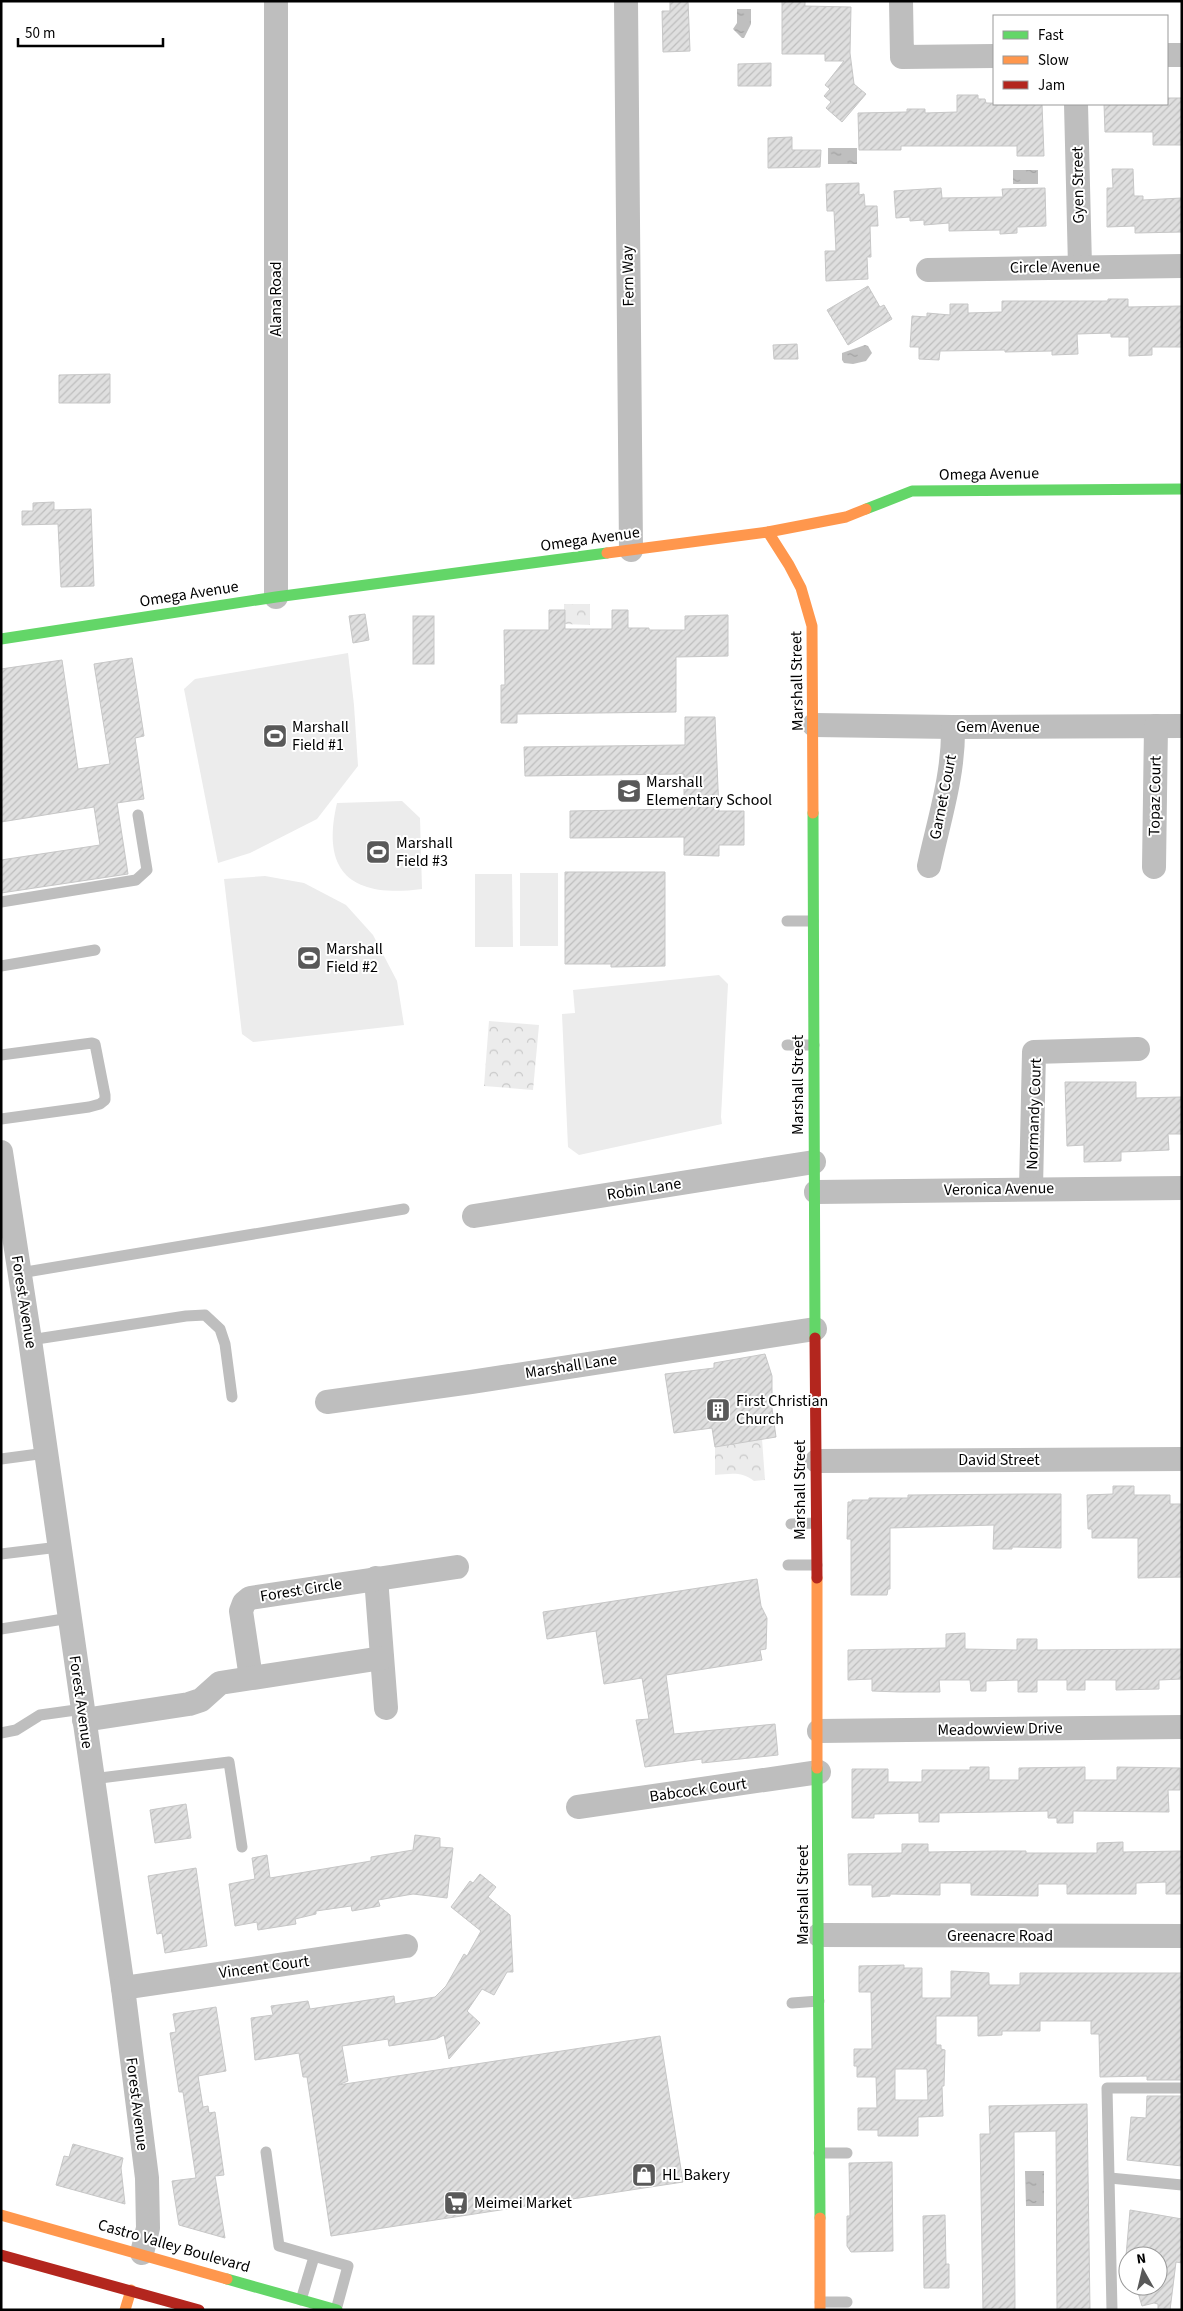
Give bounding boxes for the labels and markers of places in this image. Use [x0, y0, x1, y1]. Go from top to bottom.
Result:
place label: Marshall Field #1 [292, 716, 349, 756]
sports icon: Marshall Field #1 [262, 723, 288, 749]
place label: Marshall Elementary School [646, 771, 772, 811]
school or university icon: Marshall Elementary School [616, 778, 642, 804]
place label: Marshall Field #3 [396, 832, 453, 872]
sports icon: Marshall Field #3 [365, 839, 391, 865]
place label: Marshall Field #2 [326, 938, 383, 978]
sports icon: Marshall Field #2 [296, 945, 322, 971]
place label: First Christian Church [736, 1390, 828, 1430]
building icon: First Christian Church [705, 1397, 731, 1423]
shop icon: HL Bakery [631, 2162, 657, 2188]
place label: HL Bakery [662, 2164, 730, 2186]
supermarket icon: Meimei Market [443, 2190, 469, 2216]
place label: Meimei Market [474, 2192, 572, 2214]

